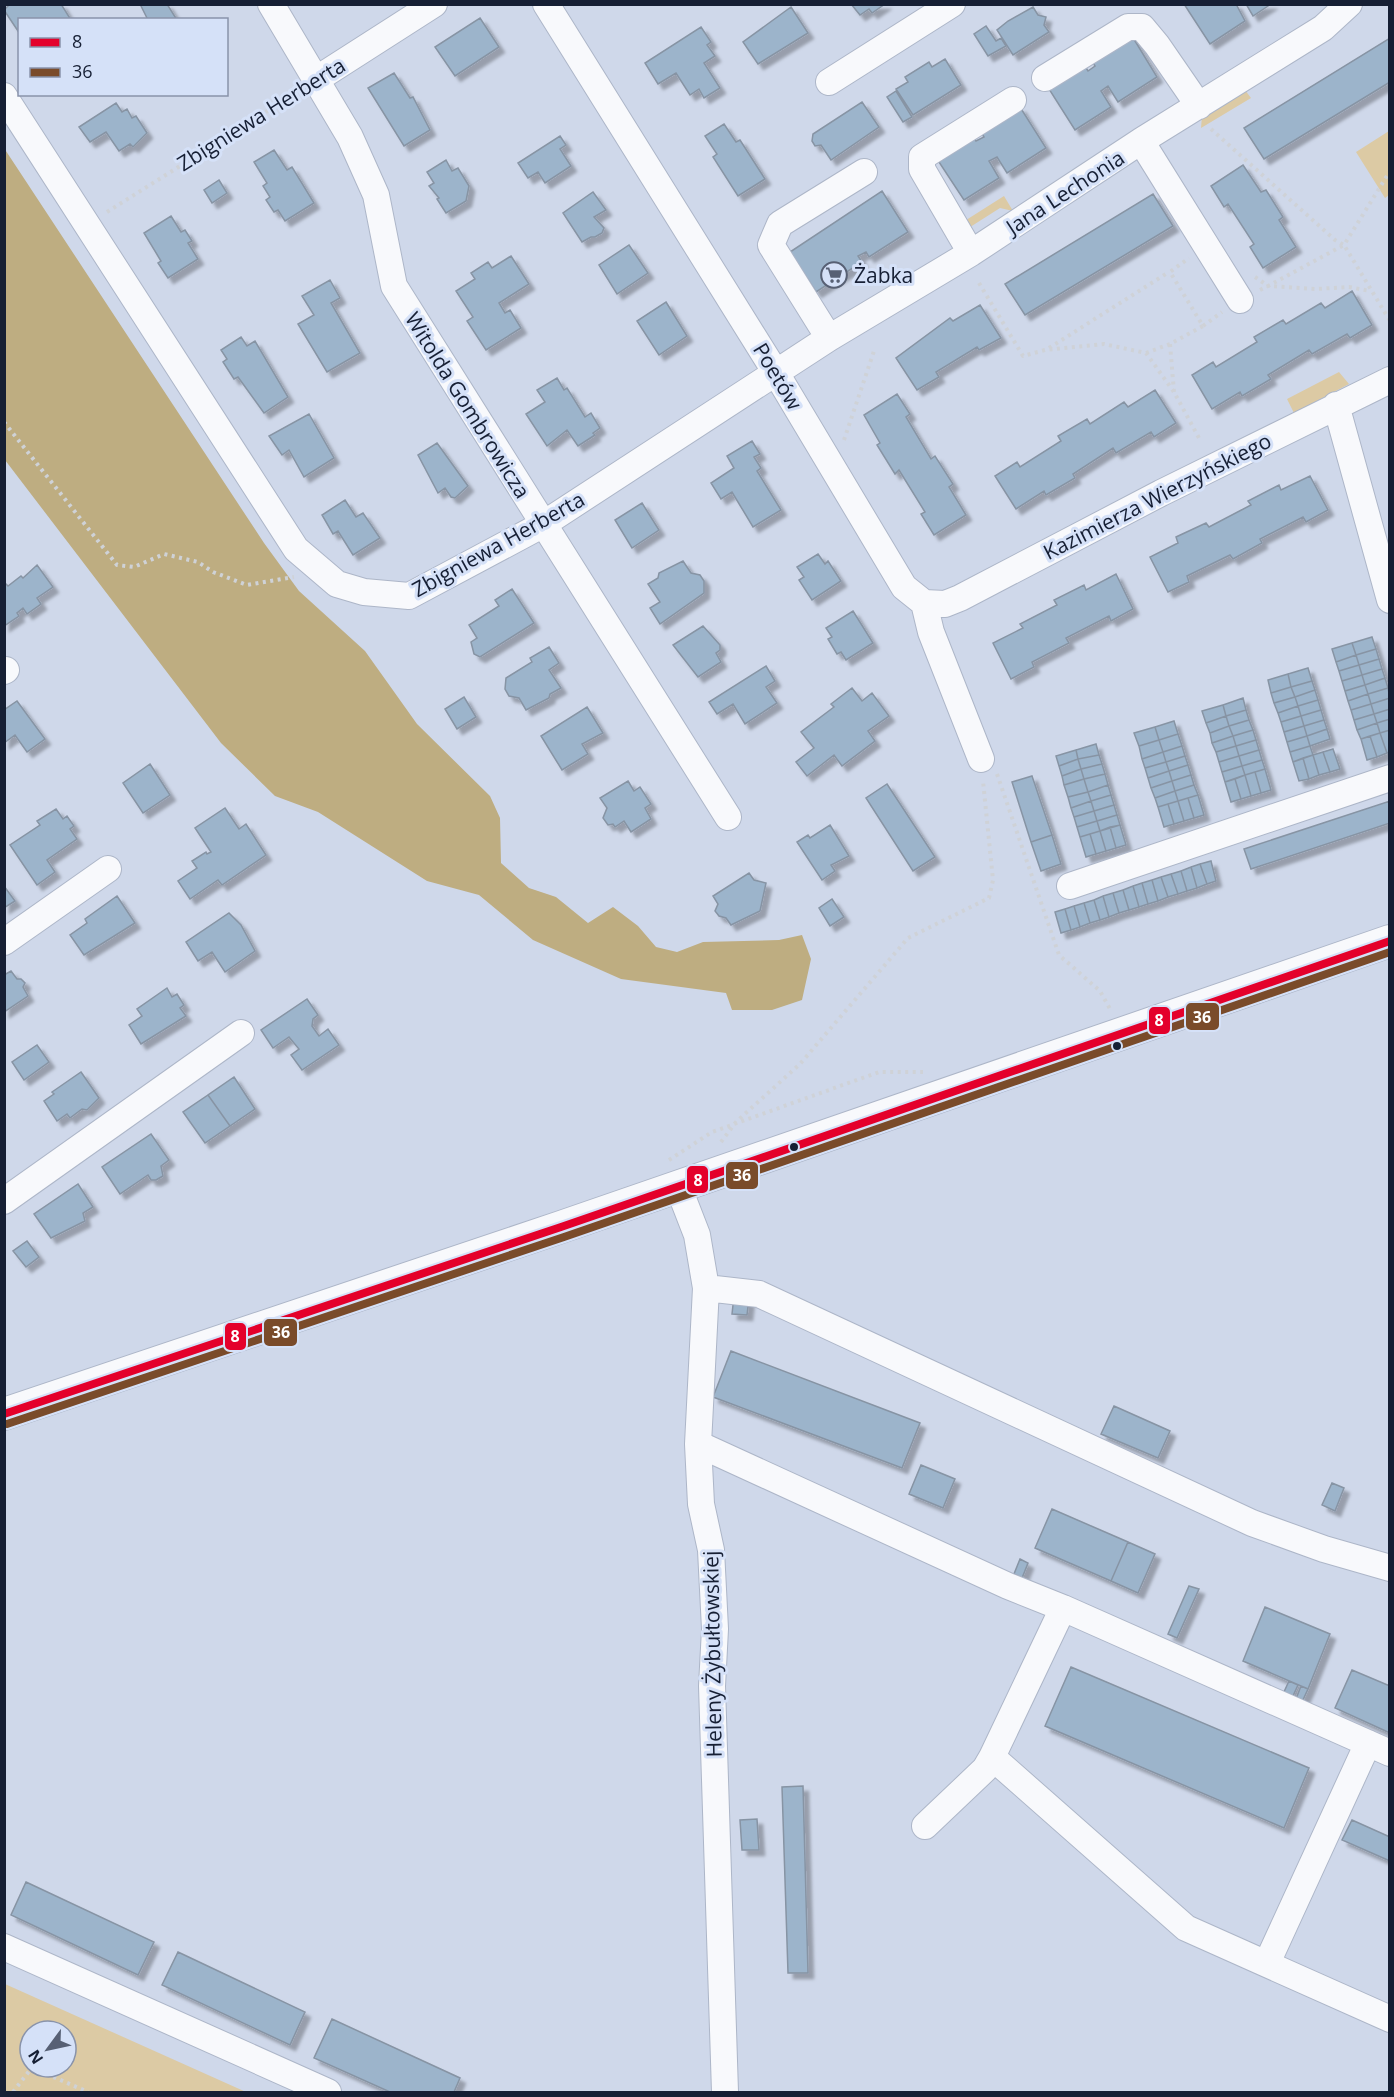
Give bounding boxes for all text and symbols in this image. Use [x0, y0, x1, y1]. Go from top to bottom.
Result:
legend [18, 18, 228, 96]
text: 8 [72, 29, 82, 53]
street label: Zbigniewa Herberta [172, 51, 350, 177]
text: 36 [72, 59, 93, 83]
street label: Jana Lechonia [999, 143, 1129, 242]
supermarket icon: Żabka [819, 260, 849, 290]
place label: Żabka [854, 261, 913, 289]
street label: Witolda Gombrowicza [399, 307, 537, 503]
street label: Poetów [747, 337, 809, 415]
street label: Kazimierza Wierzyńskiego [1038, 426, 1276, 566]
street label: Zbigniewa Herberta [407, 485, 589, 603]
line badge: 36 [1185, 1002, 1220, 1031]
line badge: 8 [1148, 1006, 1171, 1035]
text: 36 [1193, 1006, 1211, 1028]
text: 8 [1154, 1009, 1164, 1031]
unlabelled marker [1111, 1040, 1123, 1052]
unlabelled marker [788, 1141, 800, 1153]
line badge: 36 [725, 1161, 759, 1190]
text: 36 [733, 1164, 751, 1186]
line badge: 8 [686, 1165, 709, 1194]
text: 8 [693, 1169, 703, 1191]
line badge: 36 [263, 1318, 298, 1347]
text: 36 [272, 1321, 290, 1343]
line badge: 8 [224, 1322, 247, 1351]
text: 8 [230, 1325, 240, 1347]
street label: Heleny Żybułtowskiej [696, 1550, 728, 1758]
north arrow [18, 2019, 78, 2079]
text: N [23, 2046, 48, 2069]

